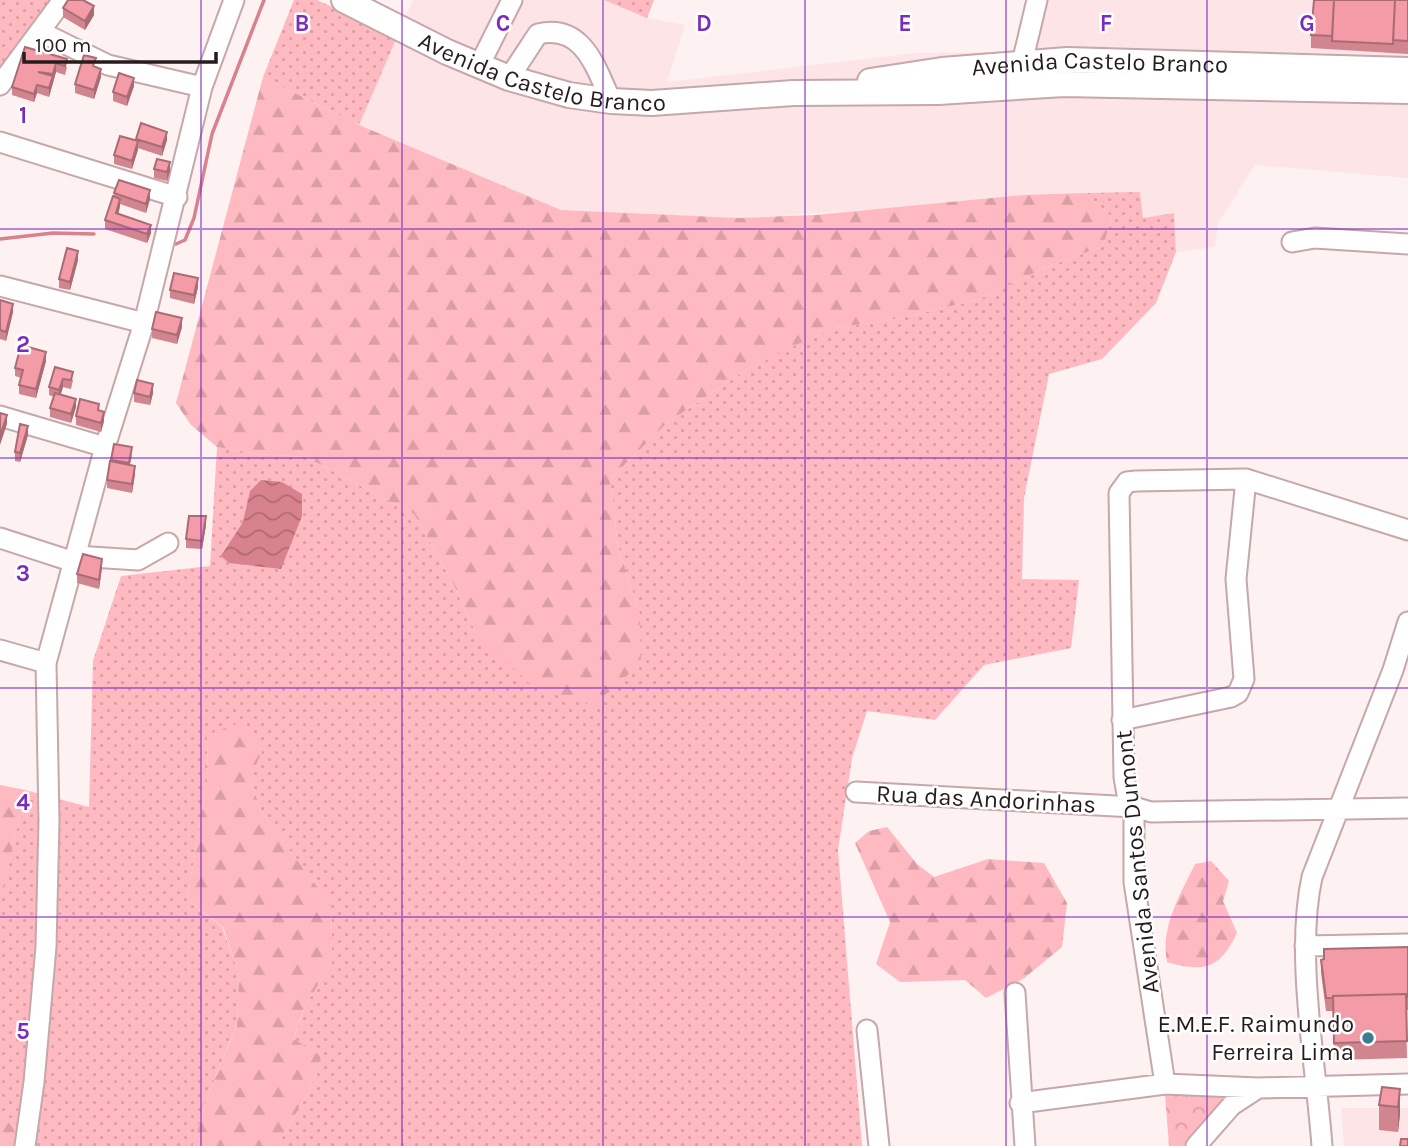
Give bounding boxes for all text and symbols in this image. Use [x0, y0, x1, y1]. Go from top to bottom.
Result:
text: B [295, 10, 309, 37]
text: D [696, 10, 712, 37]
text: E [898, 10, 912, 37]
text: F [1100, 10, 1112, 37]
text: G [1299, 10, 1315, 37]
scale bar [24, 21, 217, 65]
street label: Avenida Castelo Branco [416, 22, 672, 112]
text: 100 m [35, 33, 92, 57]
street label: Avenida Castelo Branco [971, 46, 1228, 82]
text: 1 [19, 102, 27, 129]
text: 2 [16, 331, 30, 358]
text: 3 [16, 560, 30, 587]
street label: Avenida Santos Dumont [1109, 729, 1165, 995]
street label: Rua das Andorinhas [875, 779, 1097, 819]
text: 4 [16, 789, 30, 816]
place label: E.M.E.F. Raimundo Ferreira Lima [1157, 1010, 1354, 1066]
text: 5 [16, 1018, 30, 1045]
marker: E.M.E.F. Raimundo Ferreira Lima [1360, 1030, 1376, 1046]

